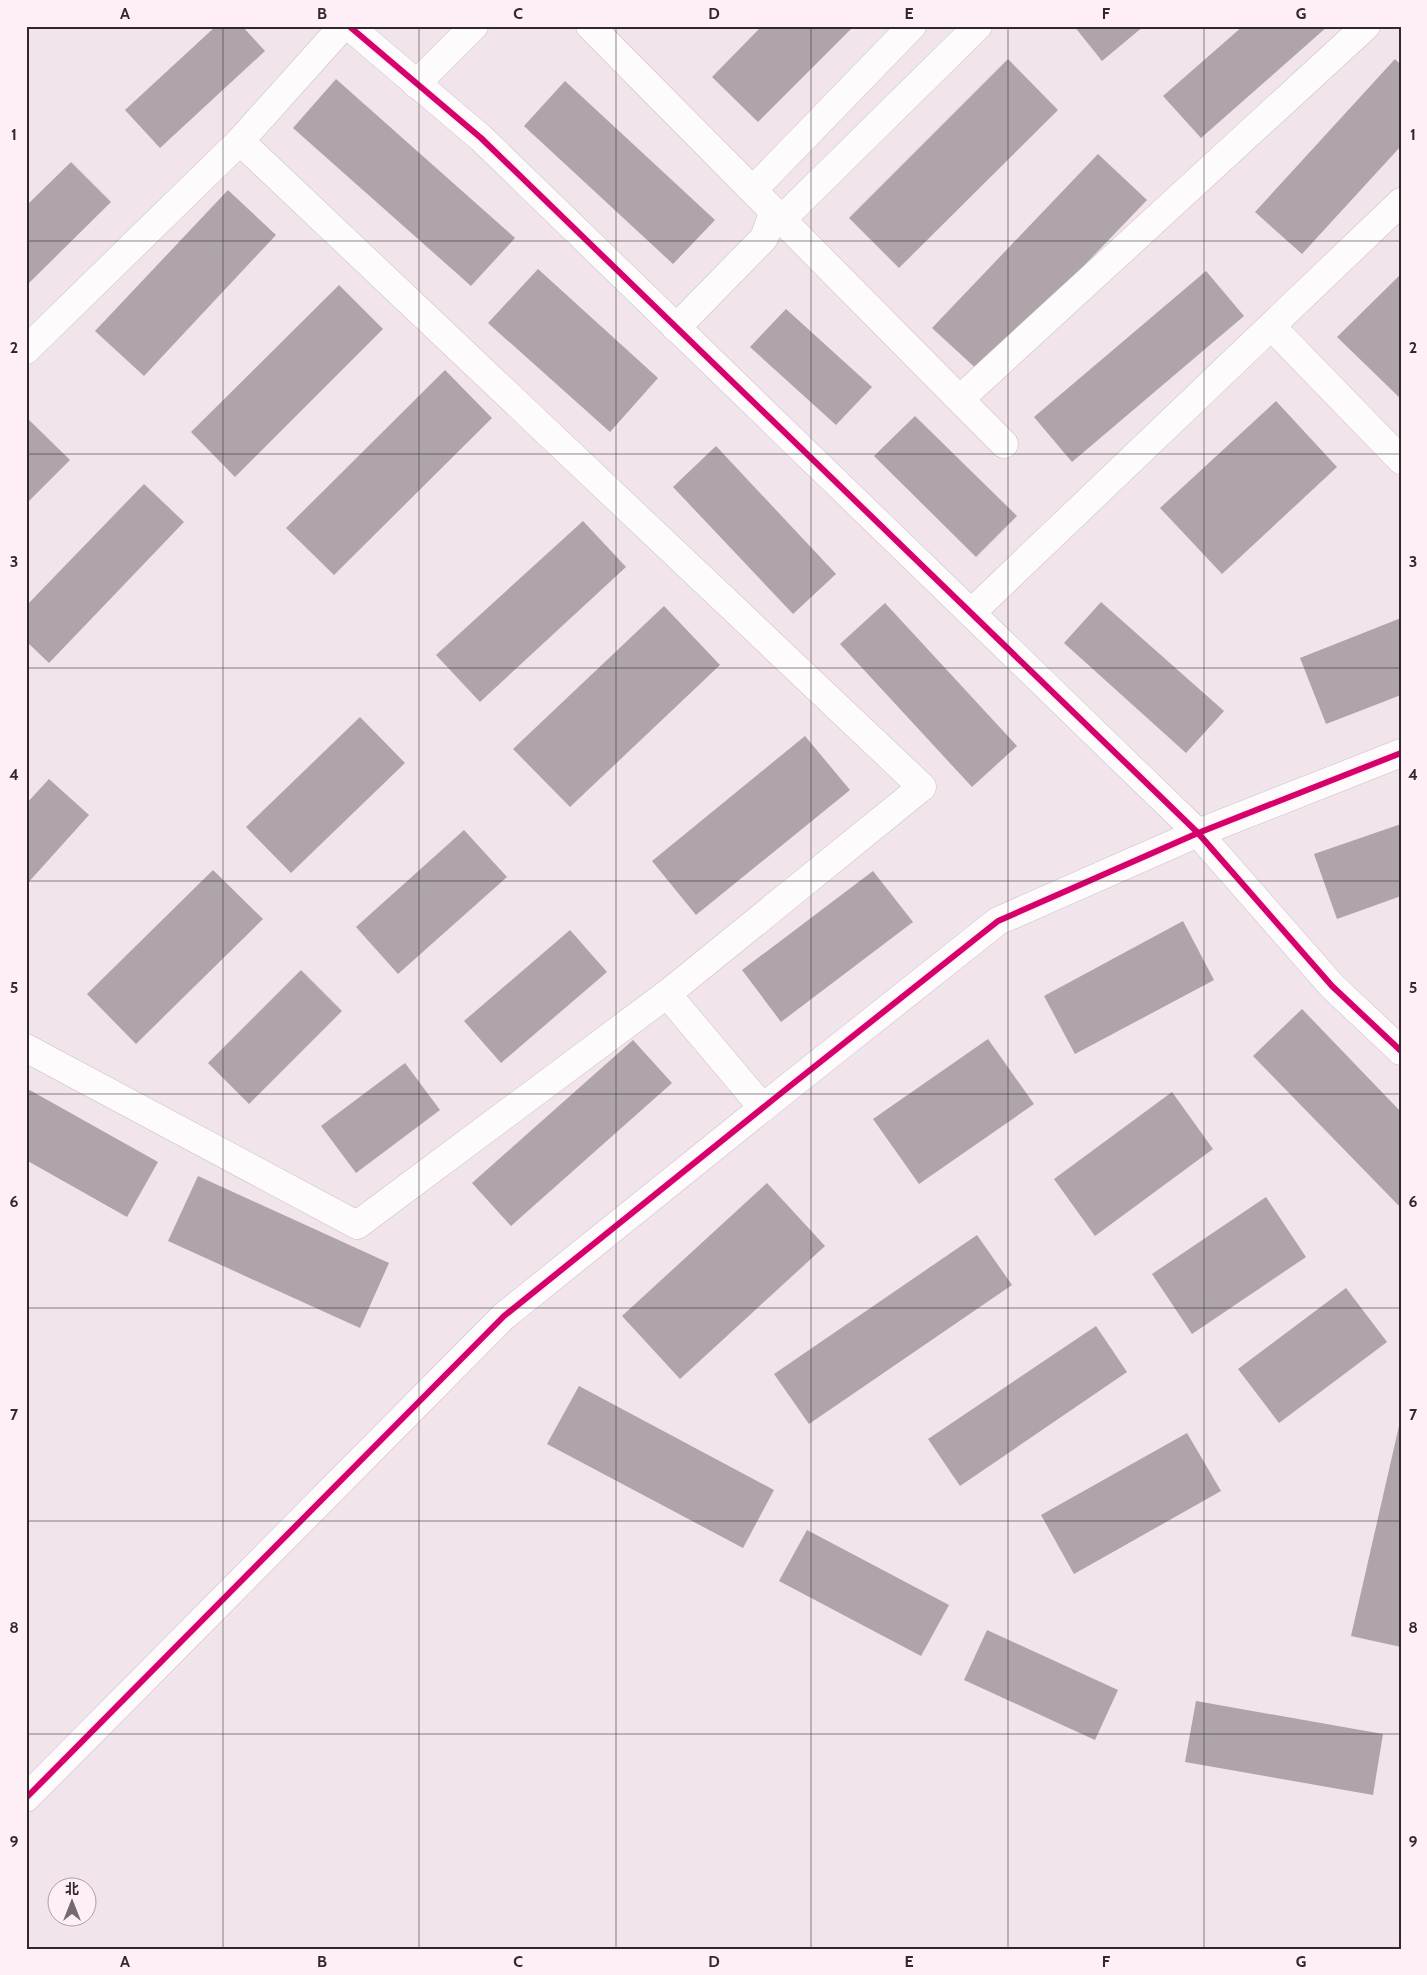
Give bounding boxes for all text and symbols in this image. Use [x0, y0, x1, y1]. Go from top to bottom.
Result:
text: A [120, 4, 130, 23]
text: B [317, 4, 327, 23]
text: C [513, 4, 523, 23]
text: D [708, 4, 720, 23]
text: E [904, 4, 914, 23]
text: F [1102, 4, 1111, 23]
text: G [1296, 4, 1306, 23]
text: 1 [11, 125, 17, 144]
text: 1 [1410, 125, 1416, 144]
text: 2 [10, 338, 18, 357]
text: 2 [1409, 338, 1417, 357]
text: 3 [10, 552, 18, 571]
text: 3 [1409, 552, 1417, 571]
text: 4 [9, 765, 19, 784]
text: 4 [1408, 765, 1418, 784]
text: 5 [10, 978, 18, 997]
text: 5 [1409, 978, 1417, 997]
text: 6 [10, 1192, 19, 1211]
text: 6 [1409, 1192, 1418, 1211]
text: 7 [10, 1405, 19, 1424]
text: 7 [1409, 1405, 1418, 1424]
text: 8 [9, 1618, 19, 1637]
text: 8 [1408, 1618, 1418, 1637]
text: 9 [10, 1832, 19, 1851]
text: 9 [1409, 1832, 1418, 1851]
north arrow [48, 1878, 98, 1928]
text: 北 [65, 1880, 79, 1898]
text: A [120, 1952, 130, 1971]
text: B [317, 1952, 327, 1971]
text: C [513, 1952, 523, 1971]
text: D [708, 1952, 720, 1971]
text: E [904, 1952, 914, 1971]
text: F [1102, 1952, 1111, 1971]
text: G [1296, 1952, 1306, 1971]

